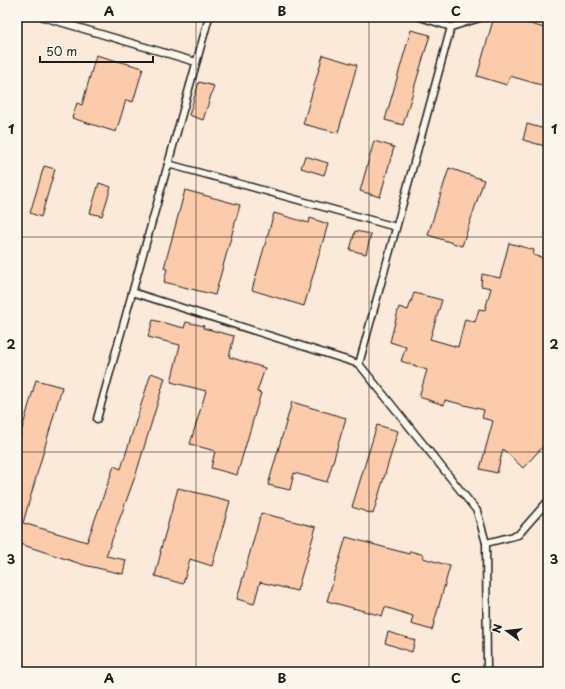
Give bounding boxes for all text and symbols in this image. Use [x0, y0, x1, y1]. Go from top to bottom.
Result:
text: A [104, 1, 114, 20]
text: B [278, 1, 287, 20]
text: C [451, 1, 461, 20]
scale bar [40, 38, 153, 64]
text: 50 m [46, 42, 77, 60]
text: 1 [8, 119, 14, 138]
text: 1 [551, 119, 557, 138]
text: 2 [6, 334, 16, 353]
text: 2 [549, 334, 559, 353]
text: 3 [7, 549, 16, 568]
text: 3 [550, 549, 559, 568]
north arrow [487, 611, 527, 651]
text: N [488, 622, 506, 635]
text: A [104, 668, 114, 687]
text: B [278, 668, 287, 687]
text: C [451, 668, 461, 687]

